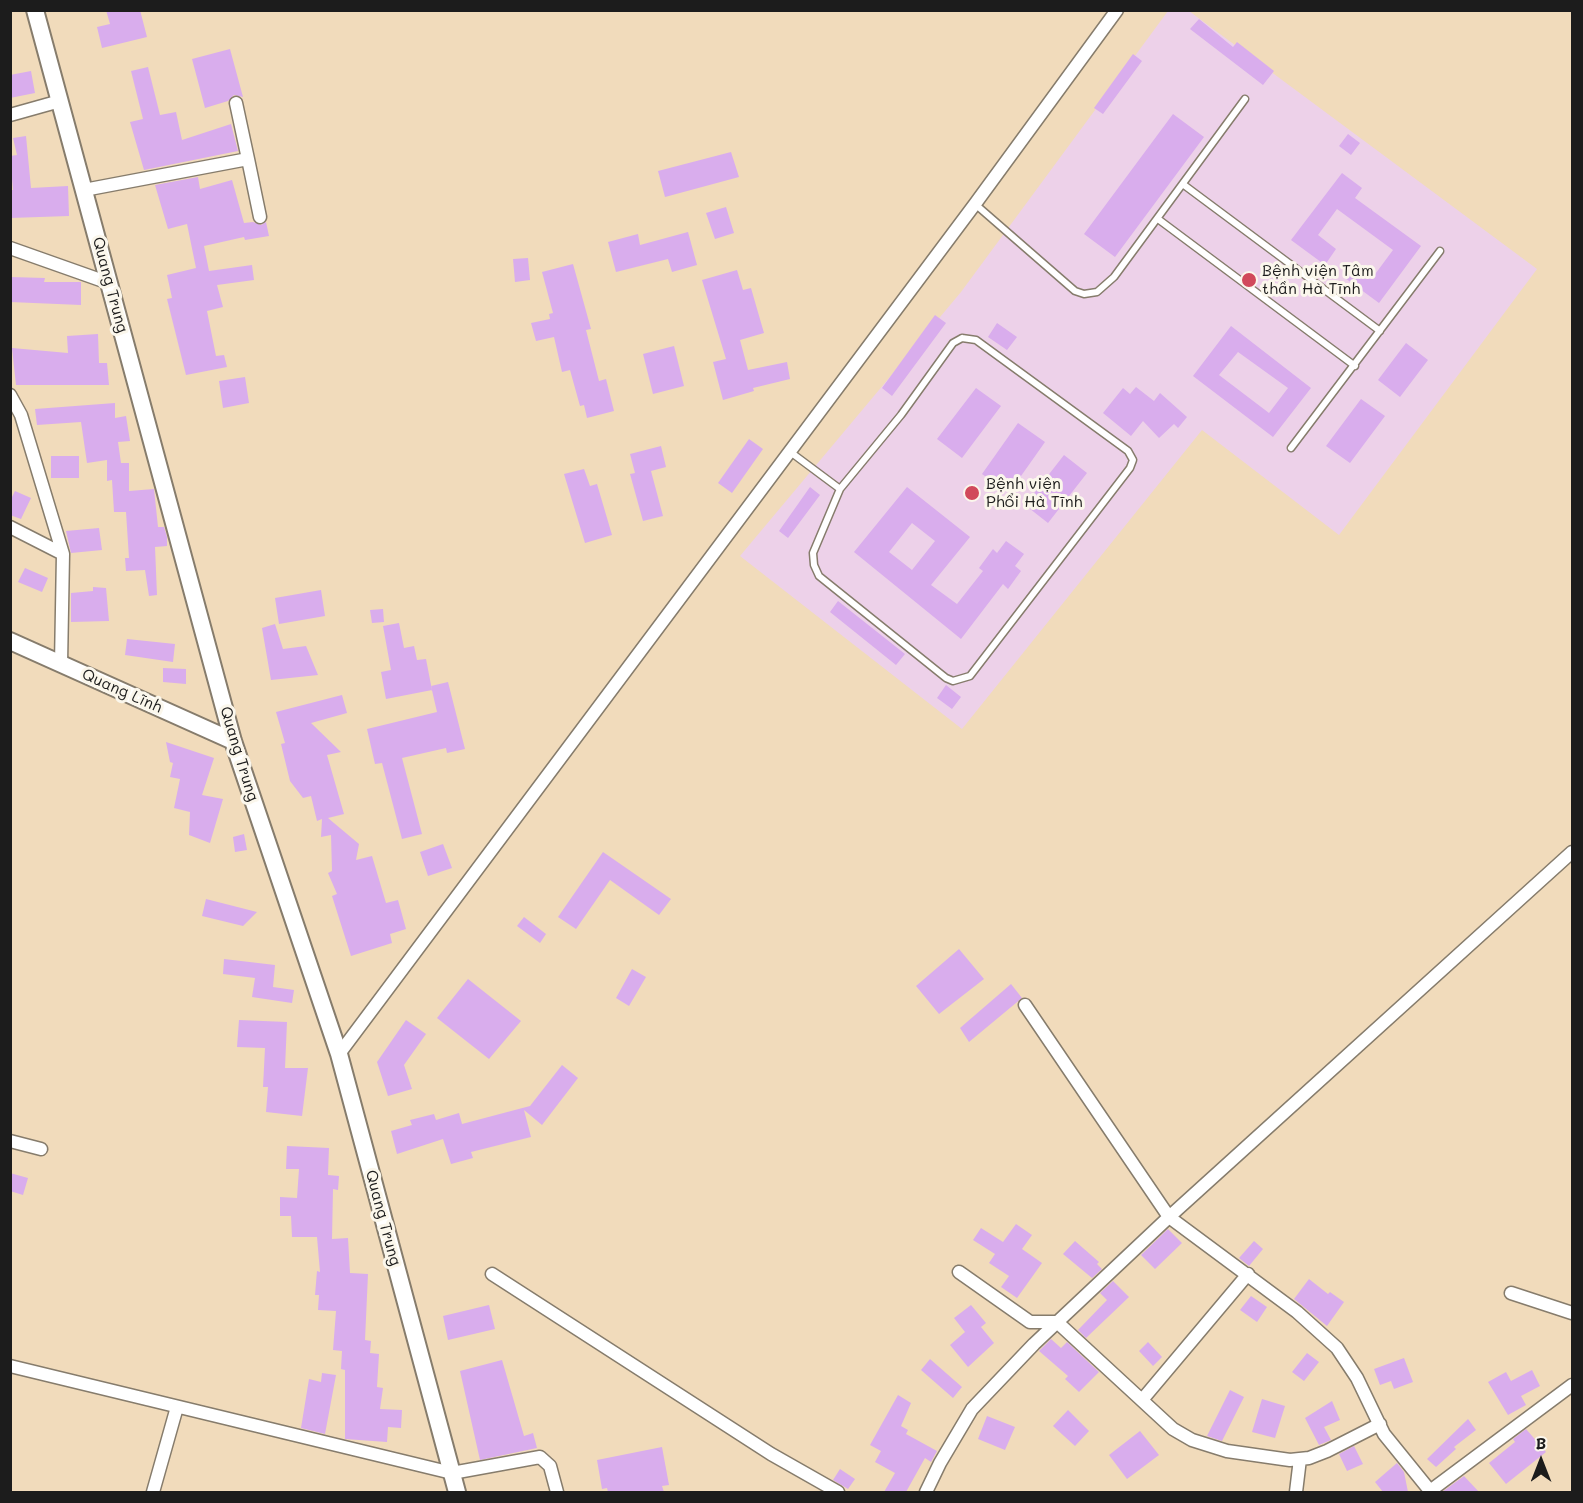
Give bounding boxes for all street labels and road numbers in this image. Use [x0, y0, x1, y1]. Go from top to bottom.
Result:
street label: Quang Trung [88, 235, 132, 335]
street label: Quang Lĩnh [79, 665, 165, 717]
street label: Quang Trung [215, 704, 263, 804]
street label: Quang Trung [361, 1168, 405, 1268]

